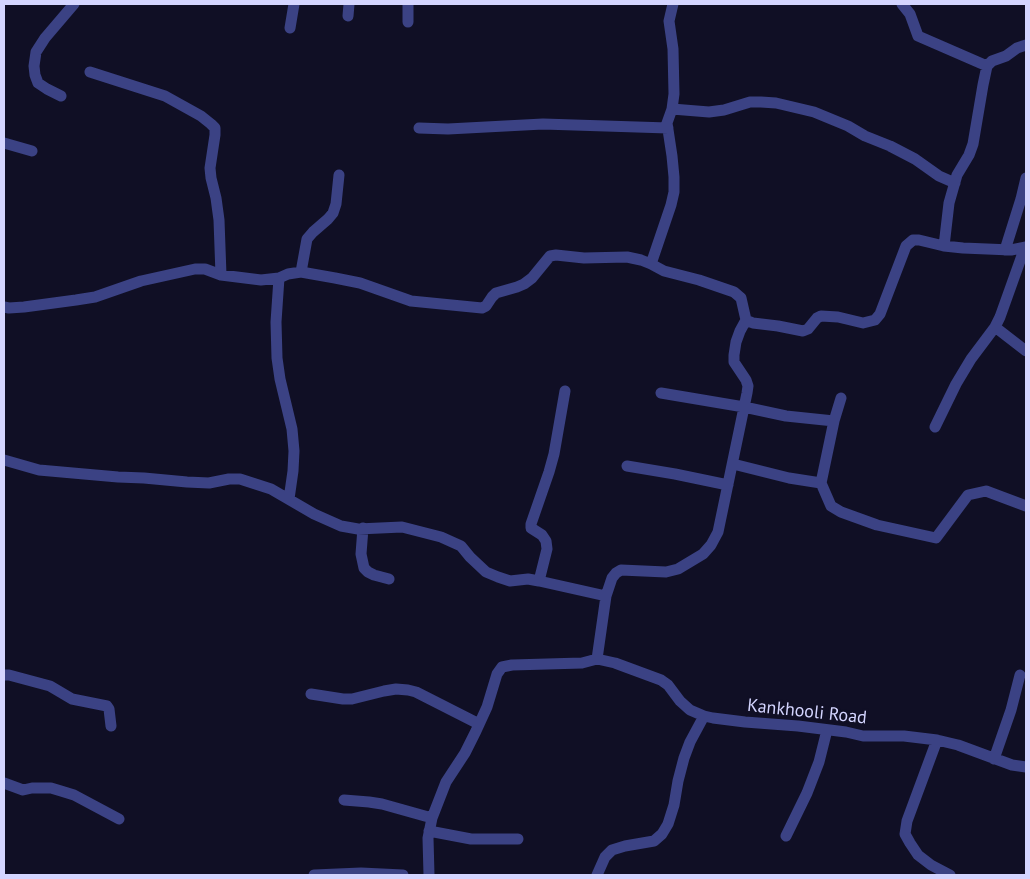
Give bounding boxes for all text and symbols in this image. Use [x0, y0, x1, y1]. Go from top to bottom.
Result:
street label: Kankhooli Road [746, 695, 868, 729]

